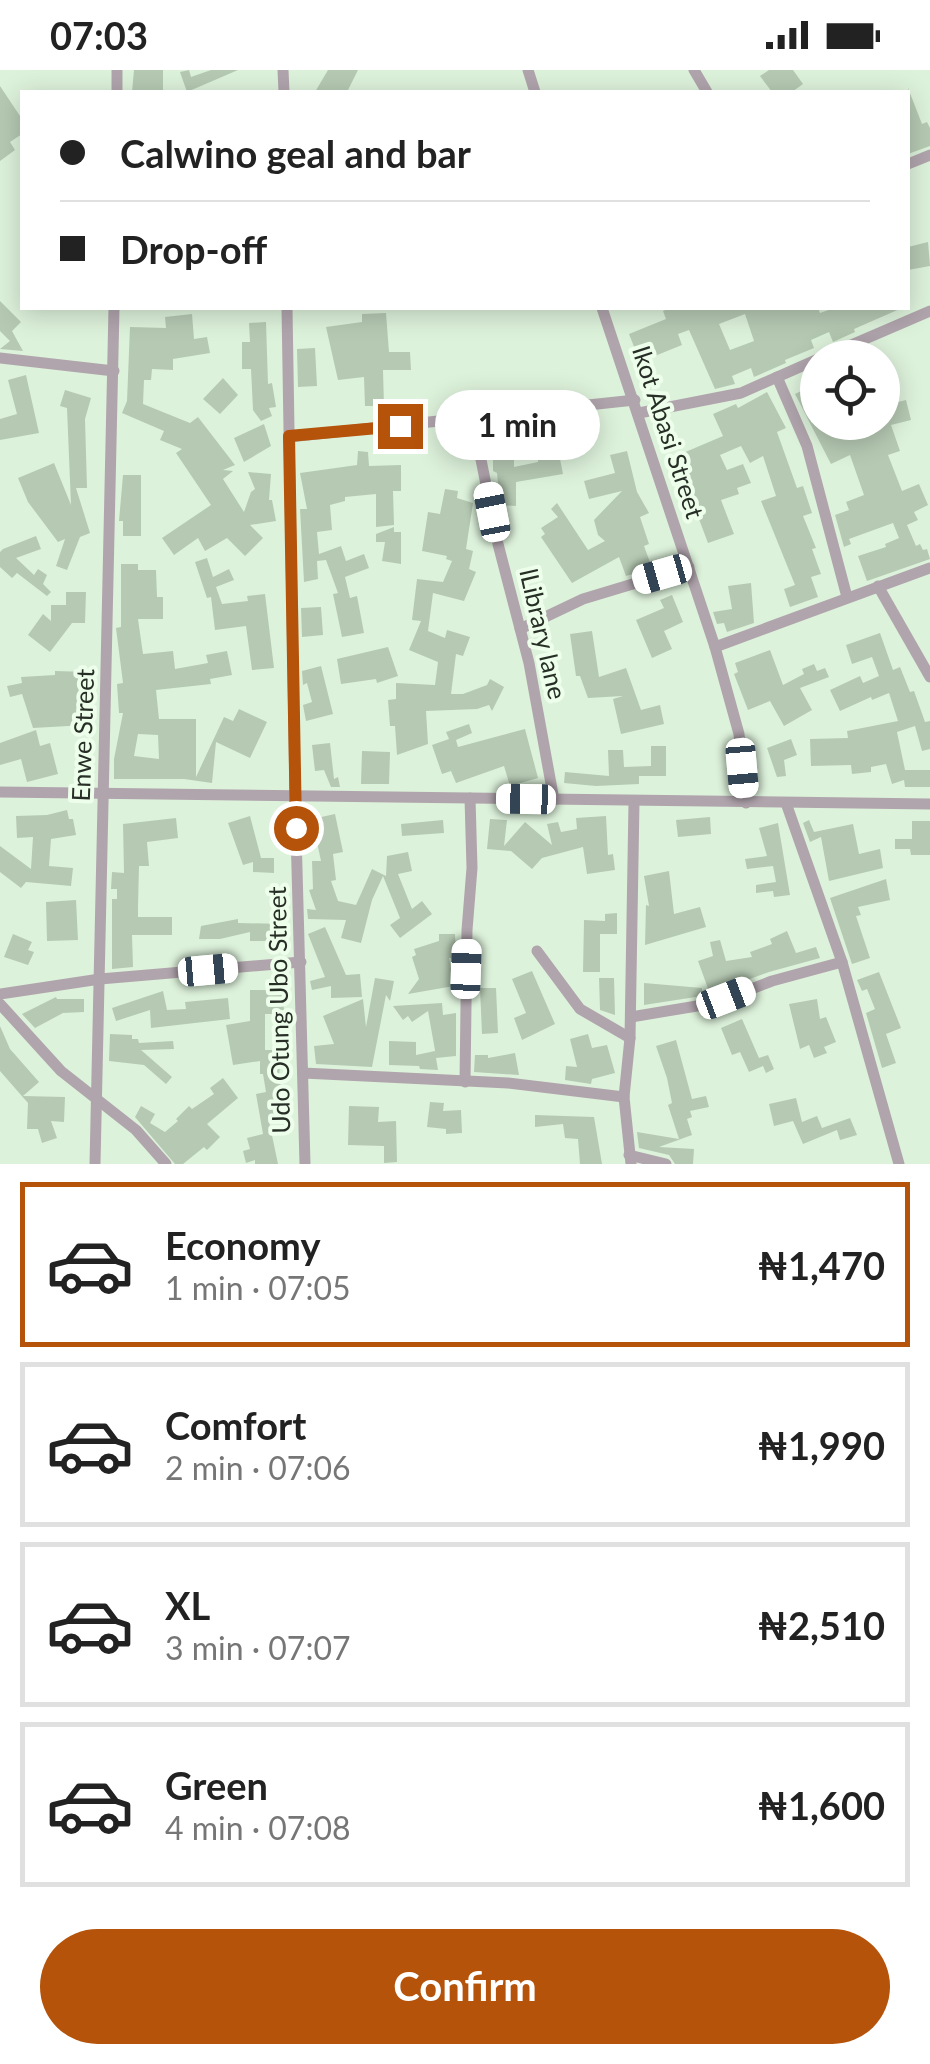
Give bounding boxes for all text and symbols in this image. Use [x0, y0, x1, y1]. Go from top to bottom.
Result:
text: 07:03 [50, 12, 148, 58]
text: Calwino geal and bar [120, 130, 471, 176]
text: Drop-off [120, 226, 267, 272]
map controls [800, 340, 900, 440]
button: locate [800, 340, 900, 440]
street label: Ikot Abasi Street [627, 342, 711, 522]
callout: 1 min [435, 391, 600, 461]
route end [378, 404, 423, 449]
text: 1 min [478, 405, 557, 444]
car [472, 480, 512, 544]
car [629, 551, 695, 597]
street label: lLibrary lane [514, 566, 574, 702]
street label: Enwe Street [65, 668, 99, 802]
car [724, 737, 760, 799]
car [496, 783, 556, 815]
route start [274, 806, 319, 851]
street label: Udo Otung Ubo Street [261, 886, 295, 1134]
car [450, 938, 482, 1000]
car [177, 952, 239, 988]
car [693, 973, 759, 1023]
icon: car [45, 1220, 135, 1310]
text: Economy [165, 1222, 320, 1268]
text: ₦1,470 [758, 1242, 885, 1288]
text: 1 min · 07:05 [165, 1268, 351, 1307]
icon: car [45, 1400, 135, 1490]
text: Comfort [165, 1402, 306, 1448]
text: ₦1,990 [758, 1422, 885, 1468]
text: 2 min · 07:06 [165, 1448, 351, 1487]
icon: car [45, 1580, 135, 1670]
text: XL [165, 1582, 210, 1628]
text: ₦2,510 [758, 1602, 885, 1648]
text: 3 min · 07:07 [165, 1628, 351, 1667]
icon: car [45, 1760, 135, 1850]
text: Green [165, 1762, 268, 1808]
text: ₦1,600 [758, 1782, 885, 1828]
text: 4 min · 07:08 [165, 1808, 351, 1847]
button: Confirm [40, 1929, 890, 2044]

